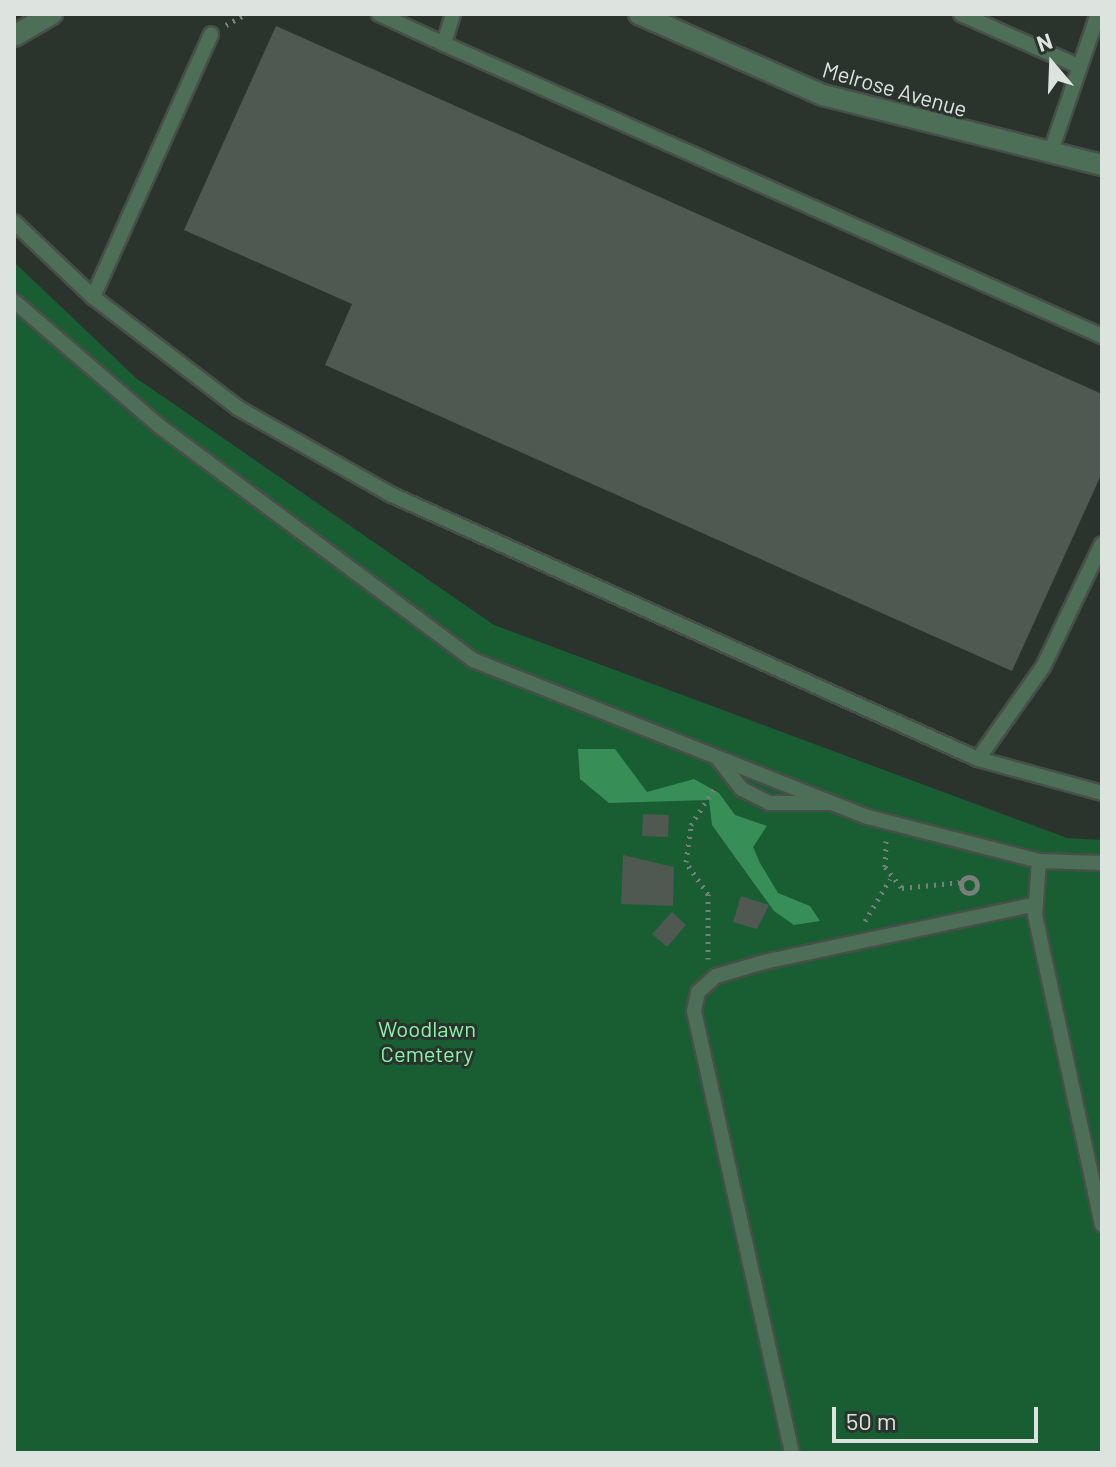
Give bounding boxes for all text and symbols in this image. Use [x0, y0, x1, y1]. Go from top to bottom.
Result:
north arrow [1012, 24, 1092, 104]
text: N [1033, 27, 1055, 56]
street label: Melrose Avenue [820, 56, 970, 122]
park label: Woodlawn Cemetery [378, 1015, 476, 1066]
scale bar [836, 1391, 1042, 1441]
text: 50 m [846, 1406, 897, 1435]

